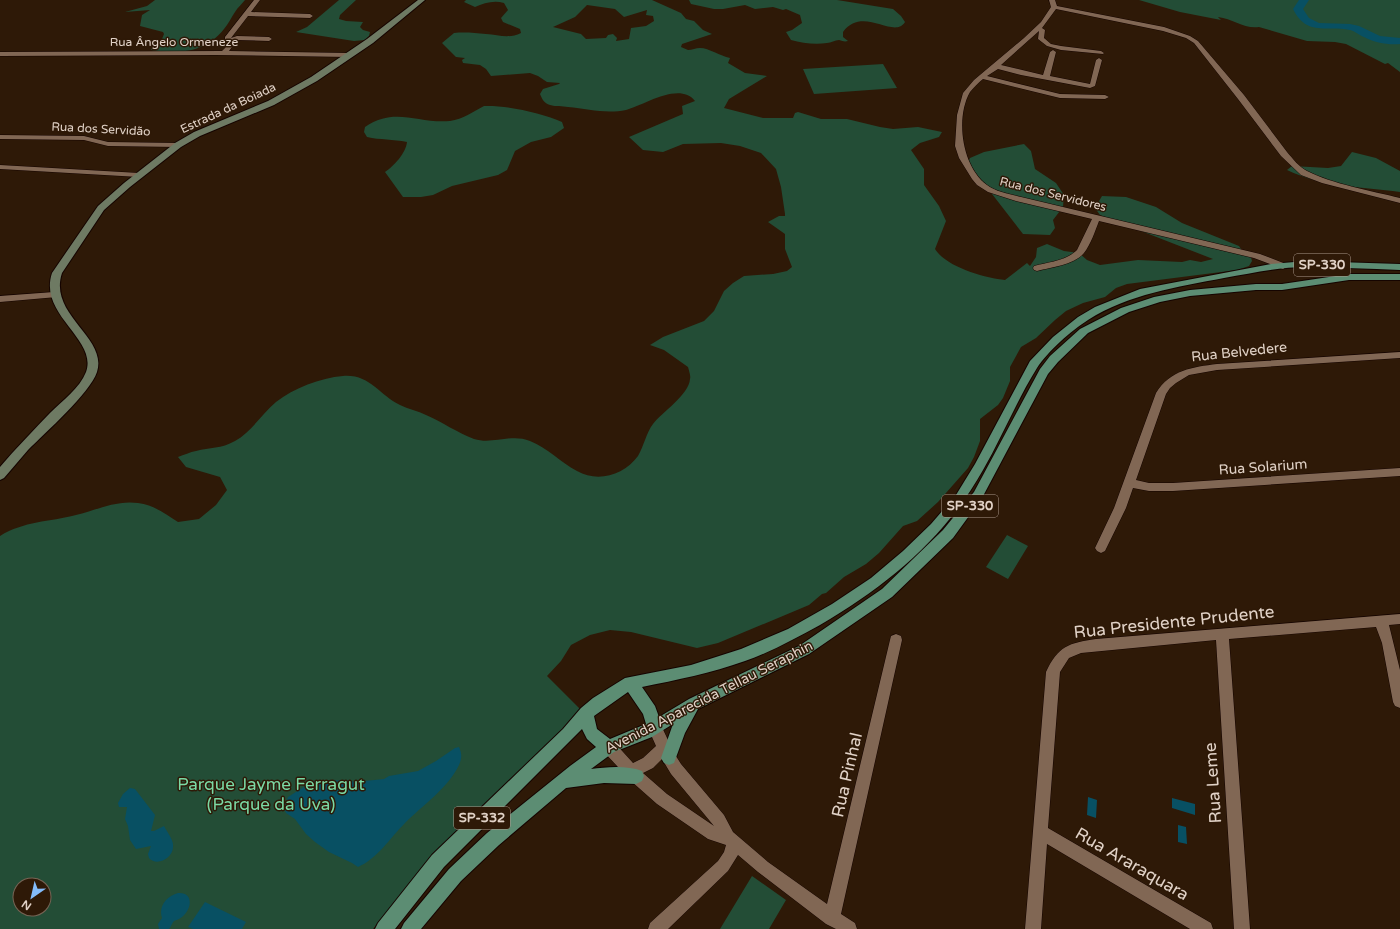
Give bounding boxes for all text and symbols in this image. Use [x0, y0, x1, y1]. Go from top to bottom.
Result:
street label: Rua Ângelo Ormeneze [110, 35, 238, 49]
street label: Estrada da Boiada [178, 80, 278, 136]
street label: Rua dos Servidão [51, 119, 151, 139]
street label: Rua dos Servidores [998, 174, 1108, 214]
road number: SP-330 [1294, 254, 1350, 276]
street label: Rua Belvedere [1190, 339, 1288, 365]
street label: Rua Solarium [1218, 455, 1308, 479]
road number: SP-330 [942, 495, 998, 517]
street label: Rua Presidente Prudente [1073, 601, 1275, 643]
street label: Avenida Aparecida Tellau Seraphin [602, 637, 816, 757]
street label: Rua Pinhal [827, 731, 867, 819]
street label: Rua Leme [1200, 742, 1226, 824]
park label: Parque Jayme Ferragut (Parque da Uva) [177, 774, 365, 815]
road number: SP-332 [454, 807, 510, 829]
street label: Rua Araraquara [1071, 823, 1193, 905]
north arrow [12, 877, 52, 917]
text: N [19, 897, 34, 913]

